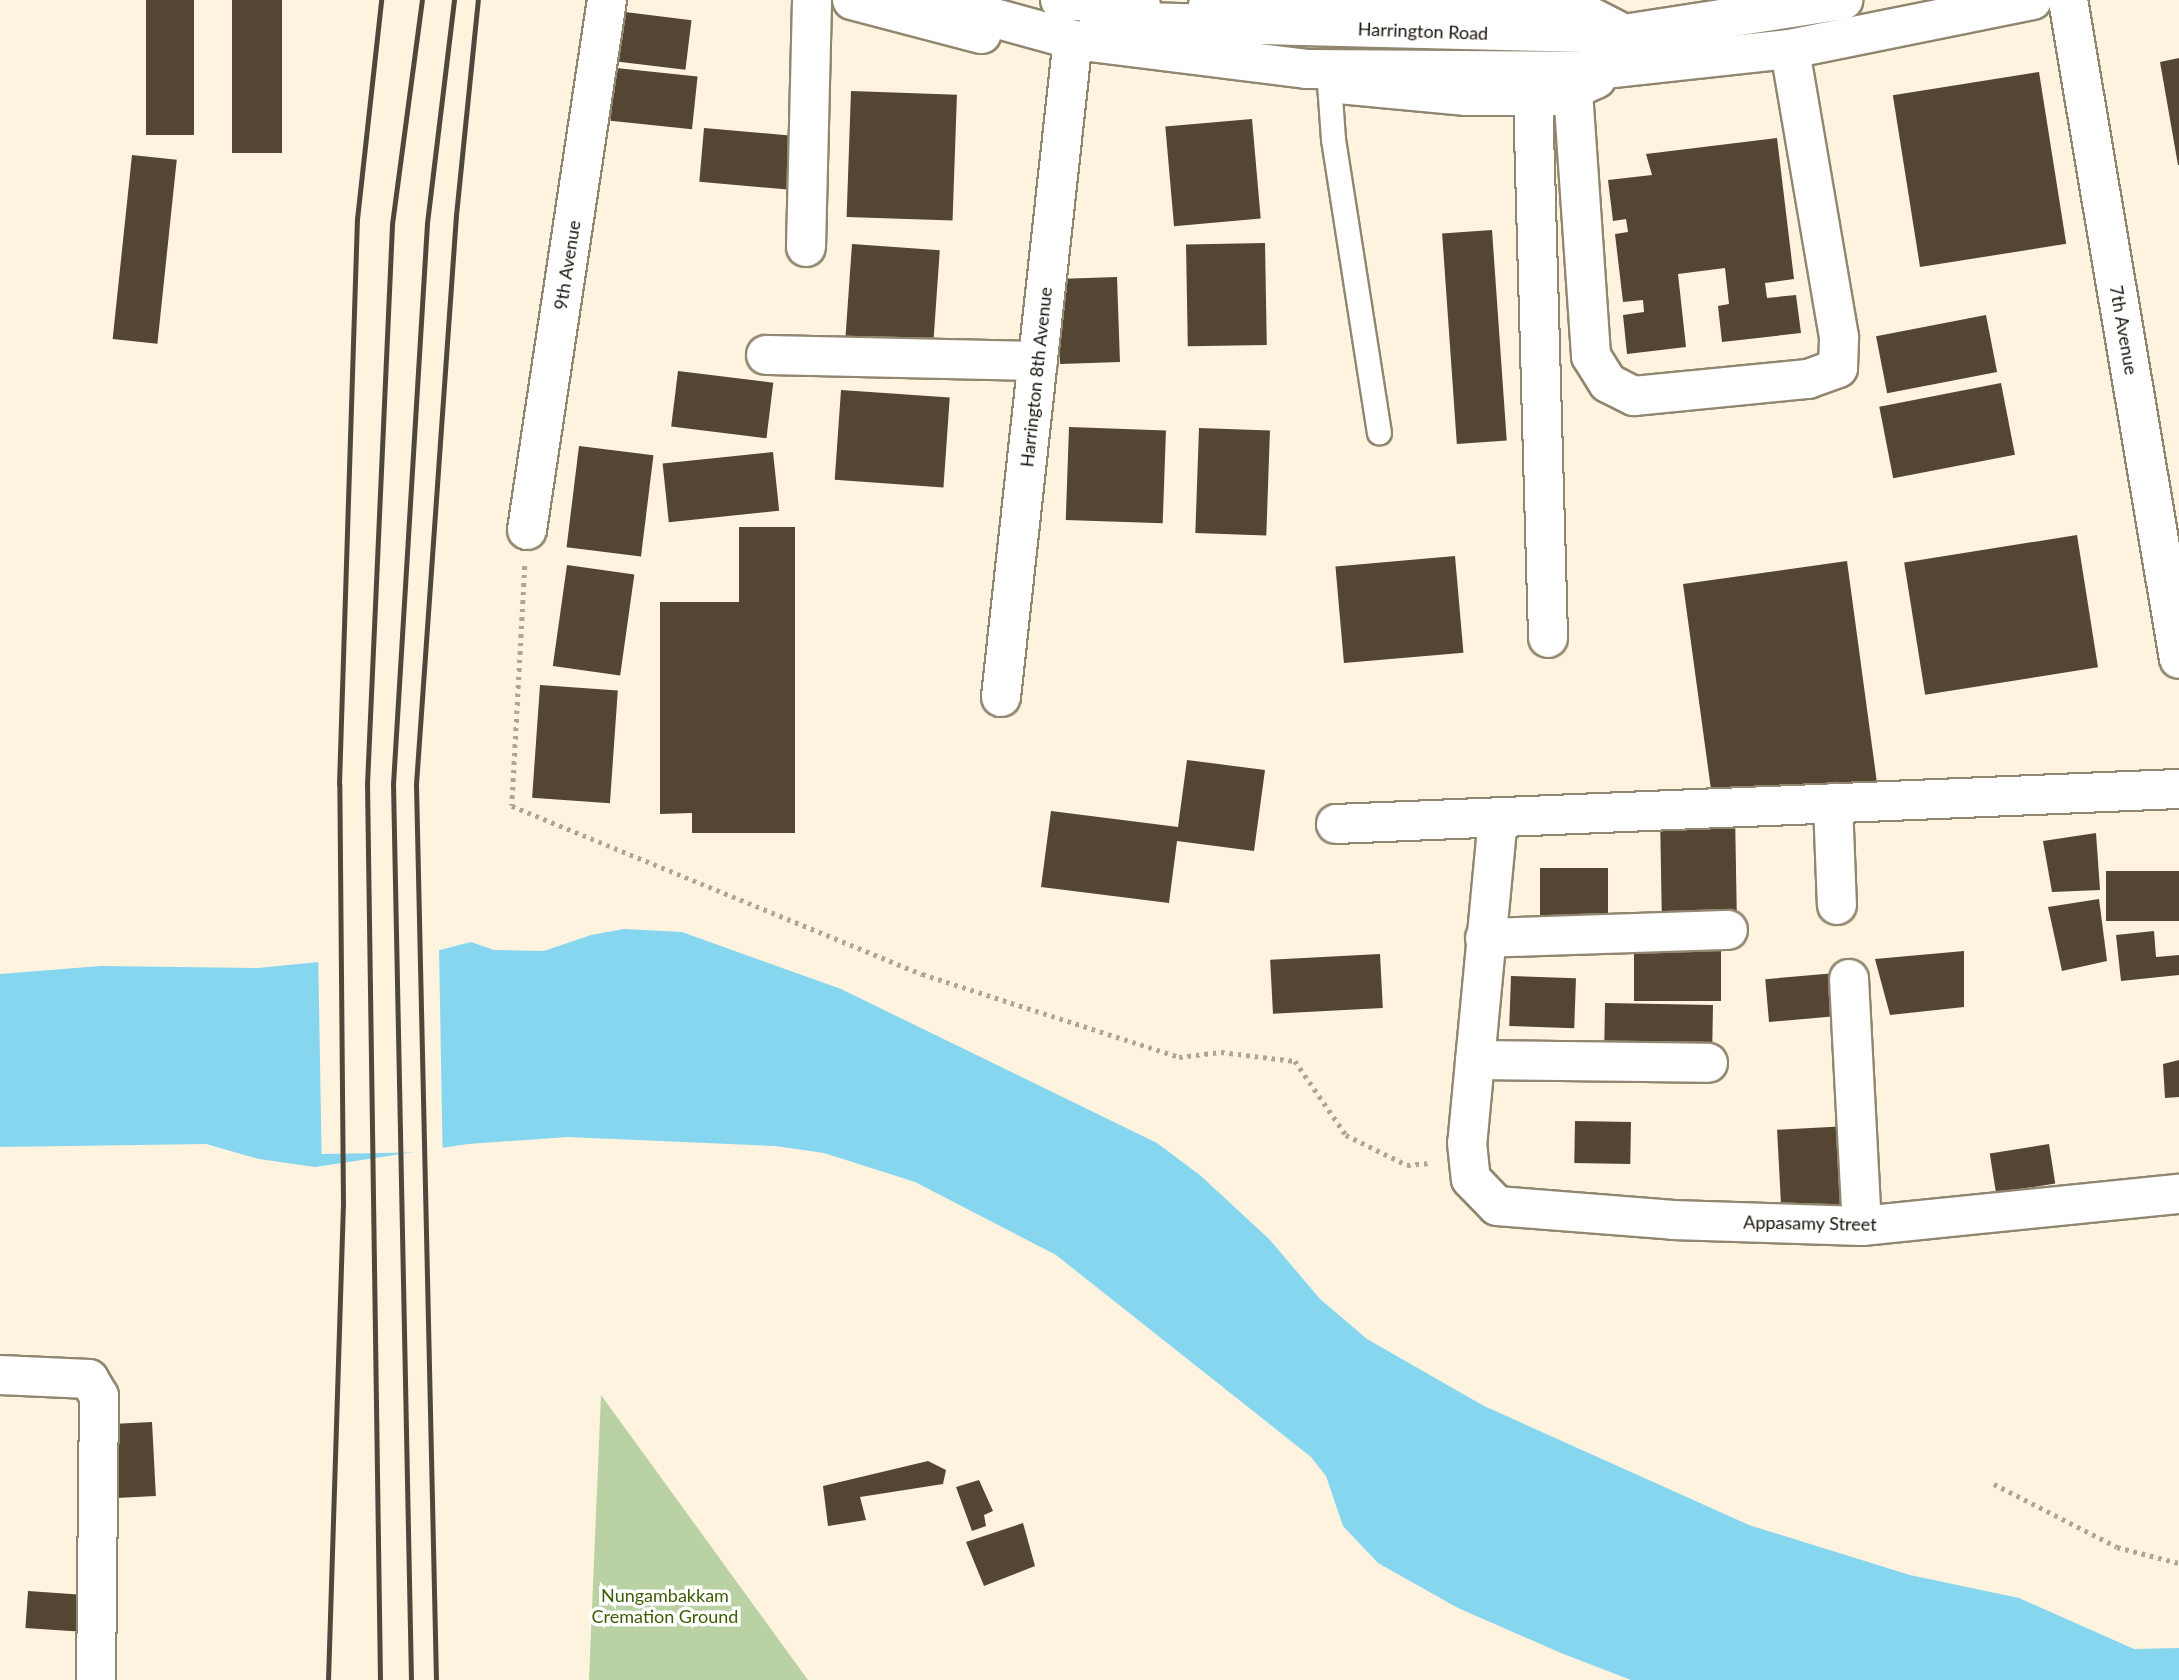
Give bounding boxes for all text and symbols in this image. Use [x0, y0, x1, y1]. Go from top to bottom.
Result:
street label: Harrington Road [1357, 18, 1489, 44]
street label: 9th Avenue [549, 218, 585, 312]
street label: 7th Avenue [2105, 283, 2143, 377]
street label: Harrington 8th Avenue [1016, 286, 1056, 468]
street label: Appasamy Street [1743, 1211, 1877, 1235]
park label: Nungambakkam Cremation Ground [592, 1585, 738, 1628]

